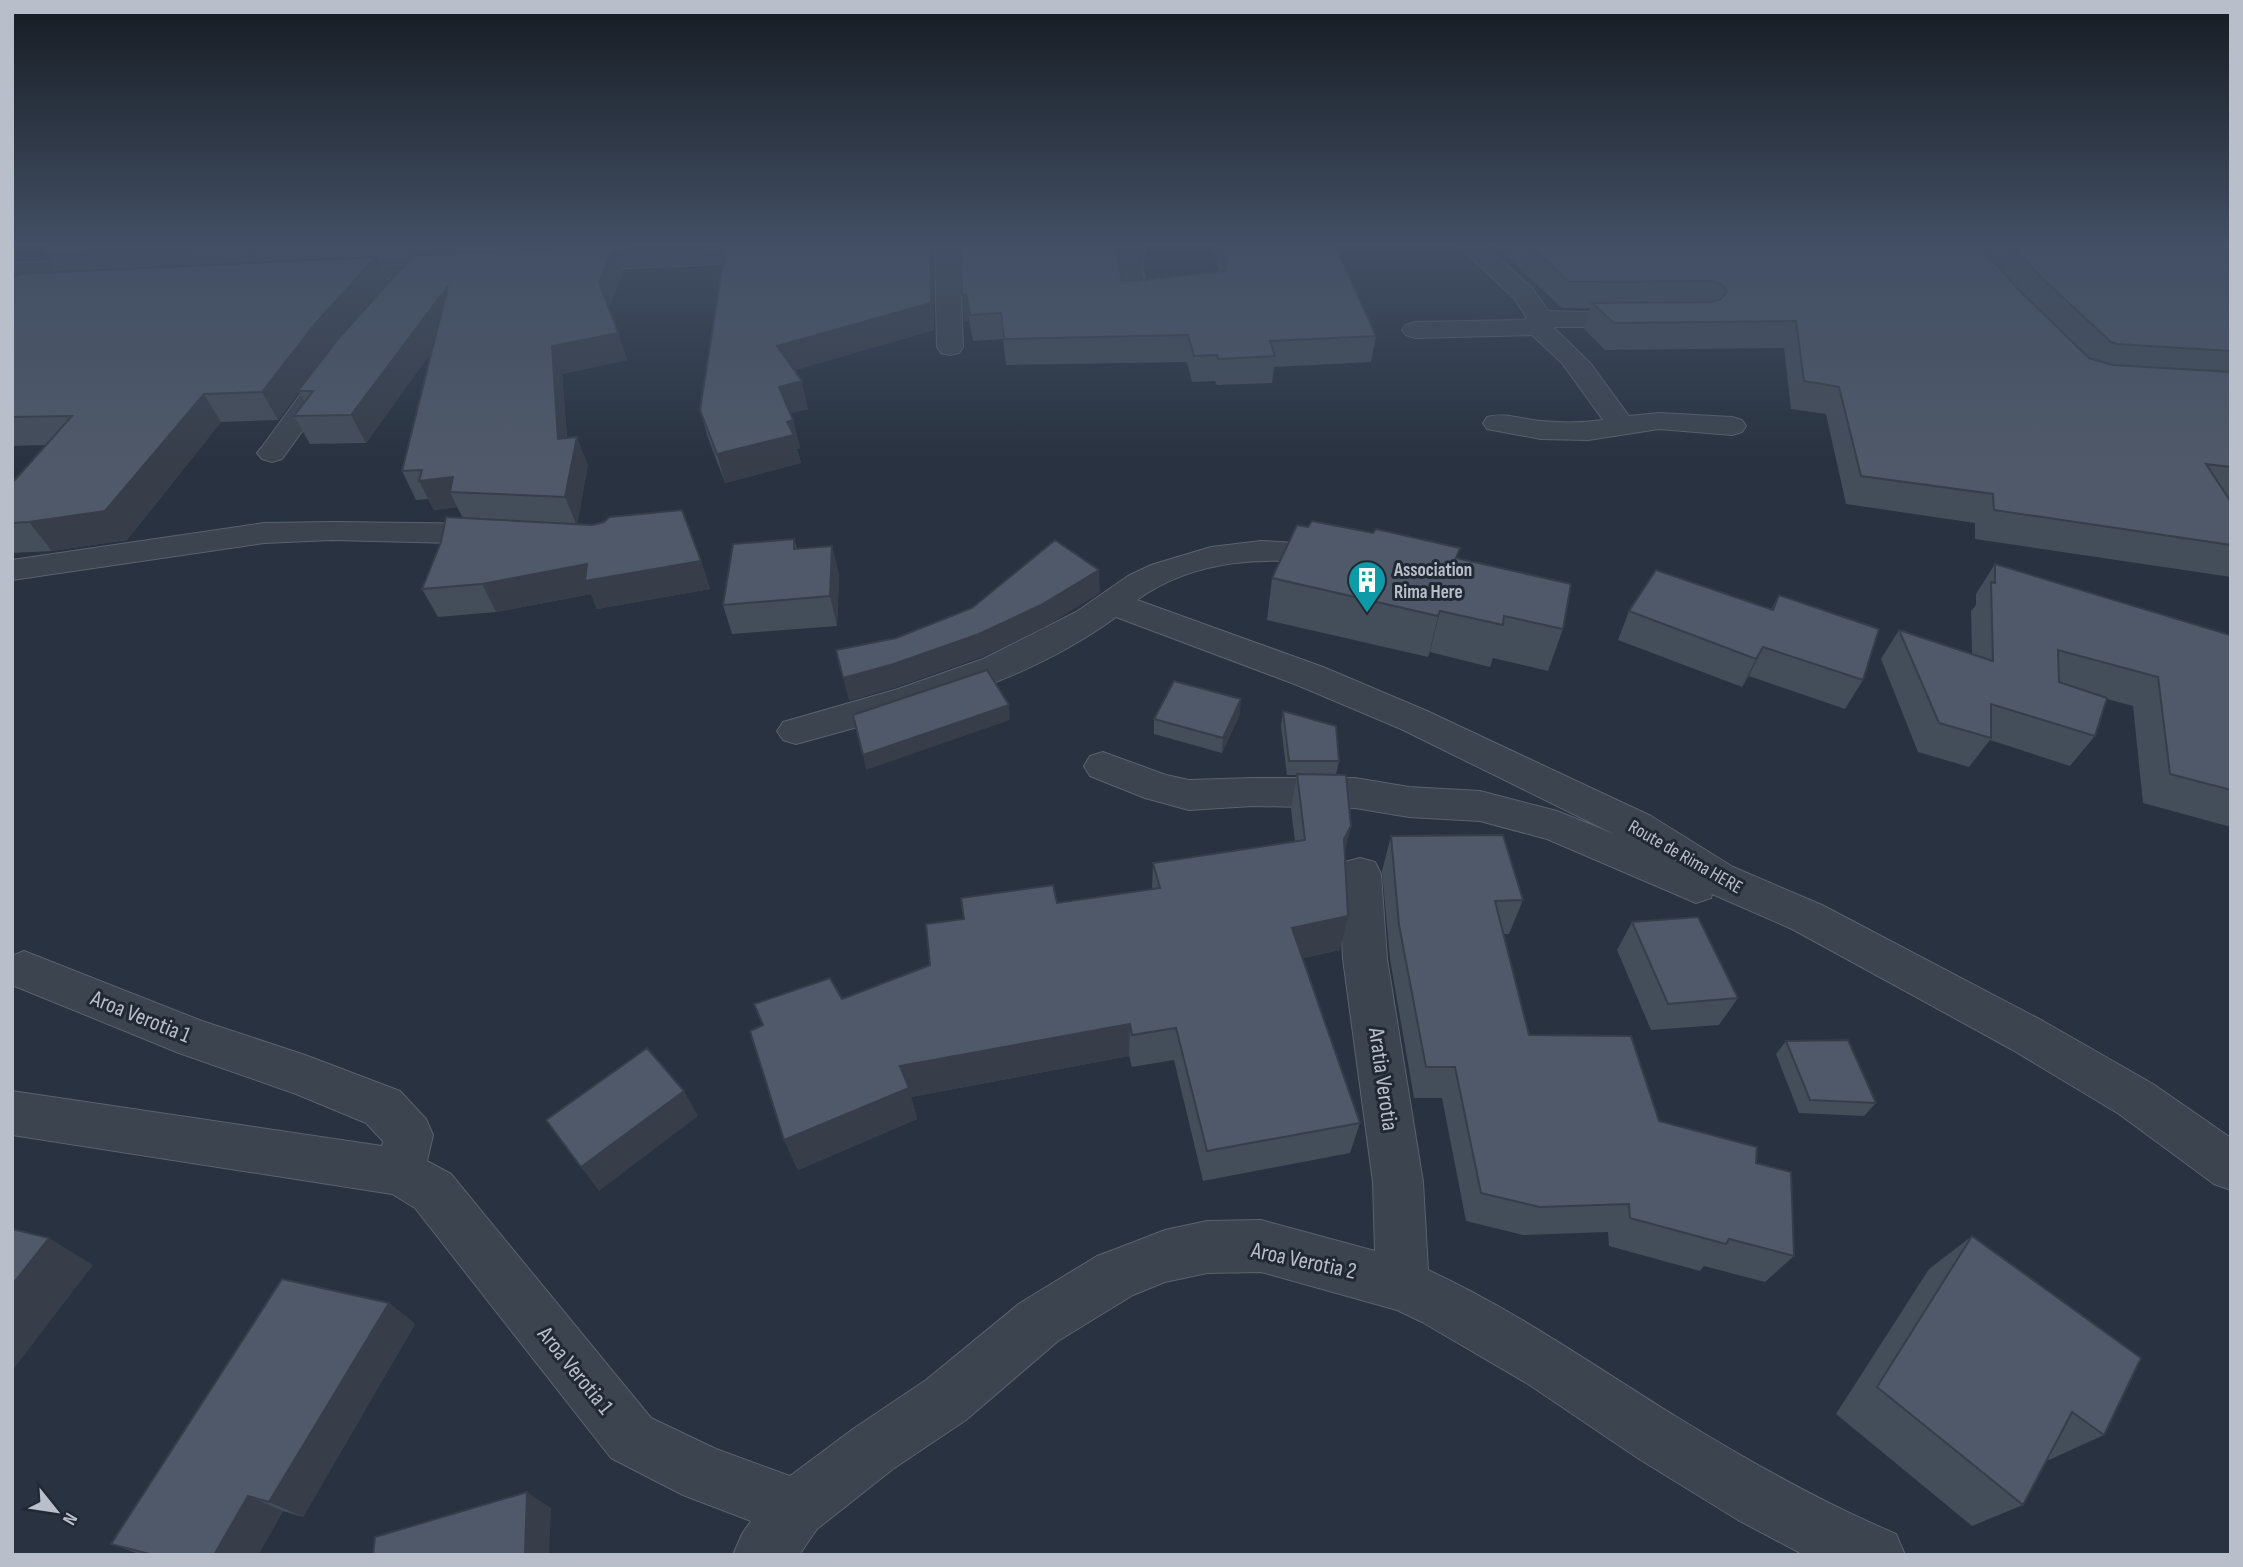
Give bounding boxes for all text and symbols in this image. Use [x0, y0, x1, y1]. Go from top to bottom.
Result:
building icon: Association Rima Here [1346, 559, 1388, 614]
place label: Association Rima Here [1393, 559, 1472, 604]
street label: Route de Rima HERE [1624, 815, 1747, 899]
street label: Aroa Verotia 1 [86, 984, 195, 1050]
street label: Aratia Verotia [1362, 1025, 1404, 1133]
street label: Aroa Verotia 2 [1248, 1236, 1359, 1286]
street label: Aroa Verotia 1 [531, 1320, 619, 1420]
north arrow [21, 1476, 91, 1546]
text: N [57, 1509, 82, 1529]

